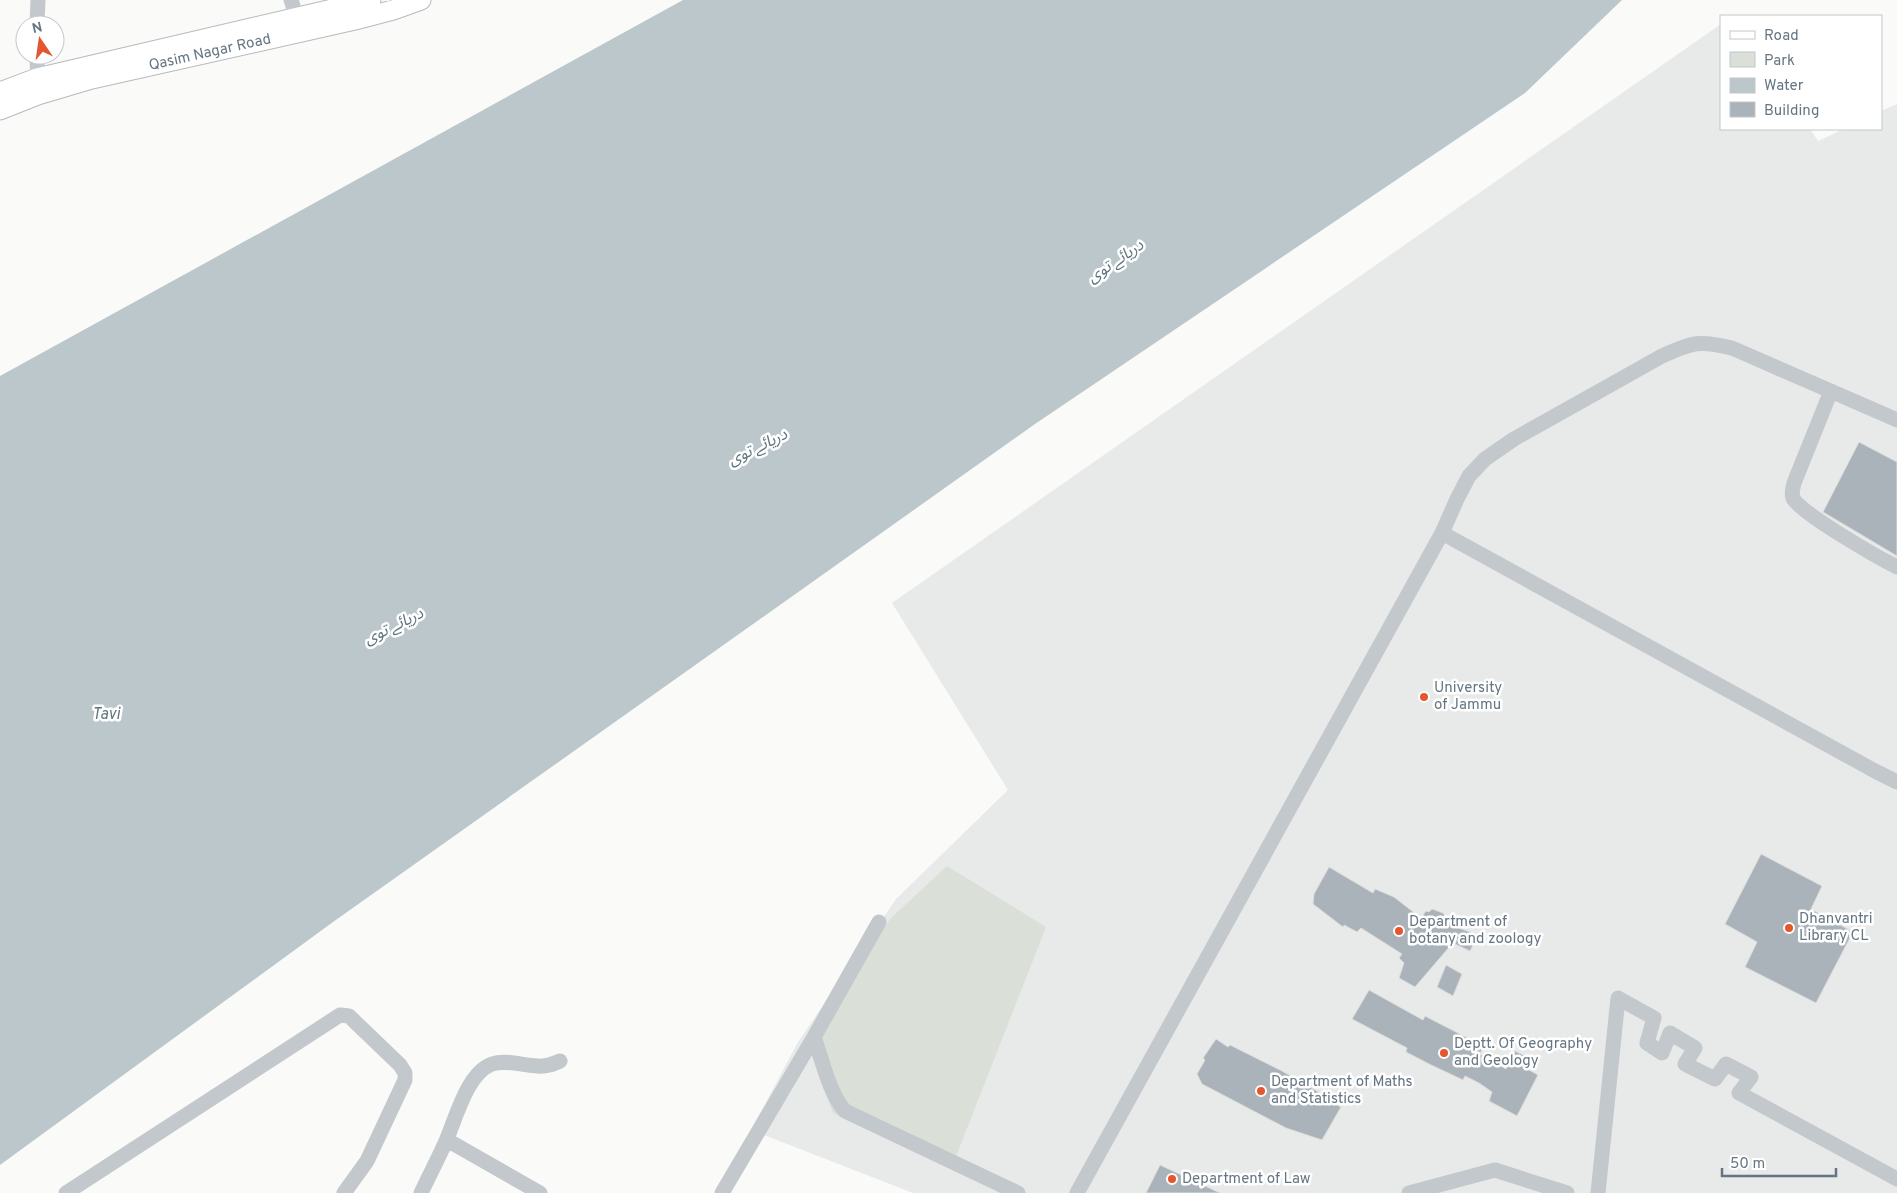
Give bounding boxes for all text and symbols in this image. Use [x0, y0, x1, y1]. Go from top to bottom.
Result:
north arrow [15, 15, 65, 65]
legend [1720, 15, 1882, 130]
text: N [31, 19, 44, 38]
text: Road [1764, 27, 1799, 46]
street label: Qasim Nagar Road [147, 30, 273, 75]
text: Park [1764, 52, 1795, 71]
text: Water [1764, 77, 1804, 96]
text: Building [1764, 102, 1819, 121]
water label: دریائے توی [1084, 236, 1148, 288]
water label: دریائے توی [725, 425, 791, 471]
water label: دریائے توی [361, 604, 427, 650]
place label: University of Jammu [1434, 679, 1502, 715]
marker: University of Jammu [1418, 691, 1430, 703]
water label: Tavi [92, 705, 121, 725]
place label: Dhanvantri Library CL [1799, 910, 1873, 946]
place label: Department of botany and zoology [1409, 913, 1542, 949]
marker: Dhanvantri Library CL [1783, 922, 1795, 934]
marker: Department of botany and zoology [1393, 925, 1405, 937]
place label: Deptt. Of Geography and Geology [1454, 1035, 1592, 1071]
marker: Deptt. Of Geography and Geology [1438, 1047, 1450, 1059]
place label: Department of Maths and Statistics [1271, 1073, 1413, 1109]
marker: Department of Maths and Statistics [1255, 1085, 1267, 1097]
scale bar [1722, 1146, 1836, 1178]
text: 50 m [1730, 1155, 1765, 1174]
place label: Department of Law [1182, 1170, 1311, 1189]
marker: Department of Law [1166, 1173, 1178, 1185]

